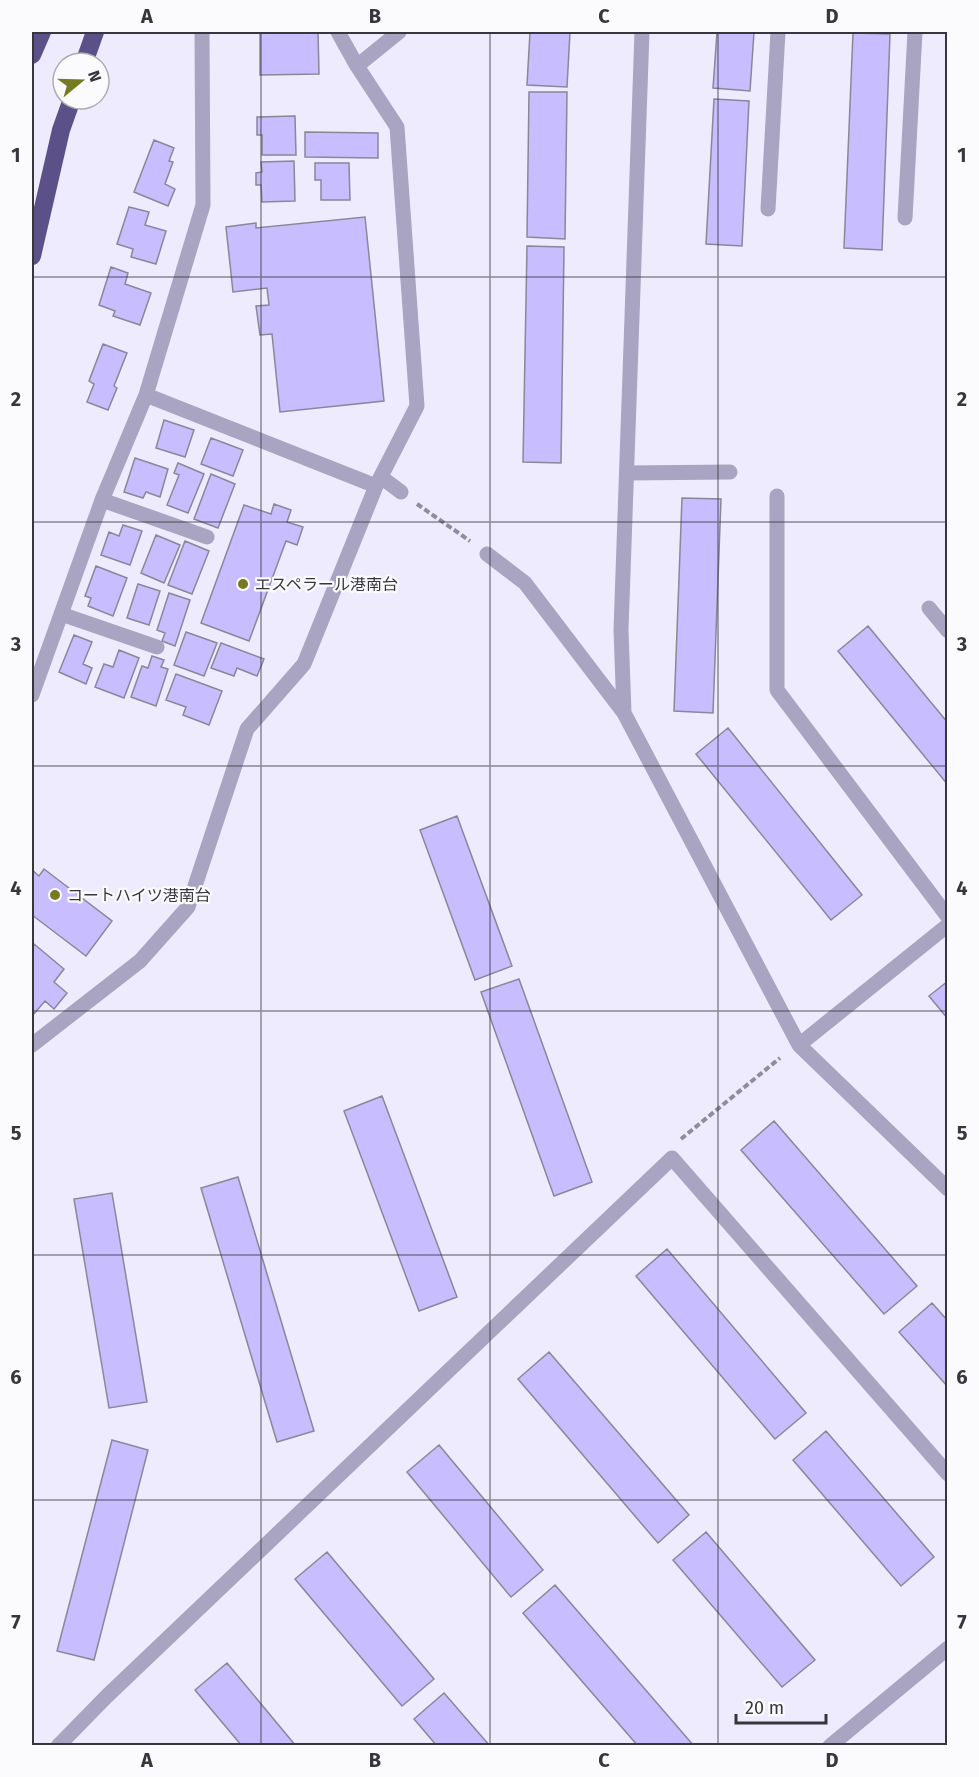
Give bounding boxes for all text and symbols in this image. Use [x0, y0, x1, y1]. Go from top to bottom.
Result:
text: A [140, 4, 154, 28]
text: B [369, 4, 381, 28]
text: C [598, 4, 610, 28]
text: D [825, 4, 839, 28]
north arrow [51, 51, 111, 111]
text: N [84, 68, 105, 84]
text: 1 [11, 143, 21, 167]
text: 1 [957, 143, 967, 167]
text: 2 [11, 387, 21, 411]
text: 2 [957, 387, 967, 411]
place label: エスペラール港南台 [255, 575, 398, 594]
marker: エスペラール港南台 [236, 577, 250, 591]
text: 3 [10, 632, 21, 656]
text: 3 [956, 632, 967, 656]
text: 4 [10, 876, 22, 900]
text: 4 [956, 876, 968, 900]
place label: コートハイツ港南台 [67, 886, 211, 905]
marker: コートハイツ港南台 [48, 888, 62, 902]
text: 5 [11, 1121, 22, 1145]
text: 5 [957, 1121, 968, 1145]
text: 6 [10, 1365, 22, 1389]
text: 6 [956, 1365, 968, 1389]
text: 7 [11, 1610, 21, 1634]
text: 7 [957, 1610, 967, 1634]
scale bar [736, 1687, 826, 1725]
text: 20 m [745, 1697, 784, 1719]
text: A [140, 1748, 154, 1772]
text: B [369, 1748, 381, 1772]
text: C [598, 1748, 610, 1772]
text: D [825, 1748, 839, 1772]

